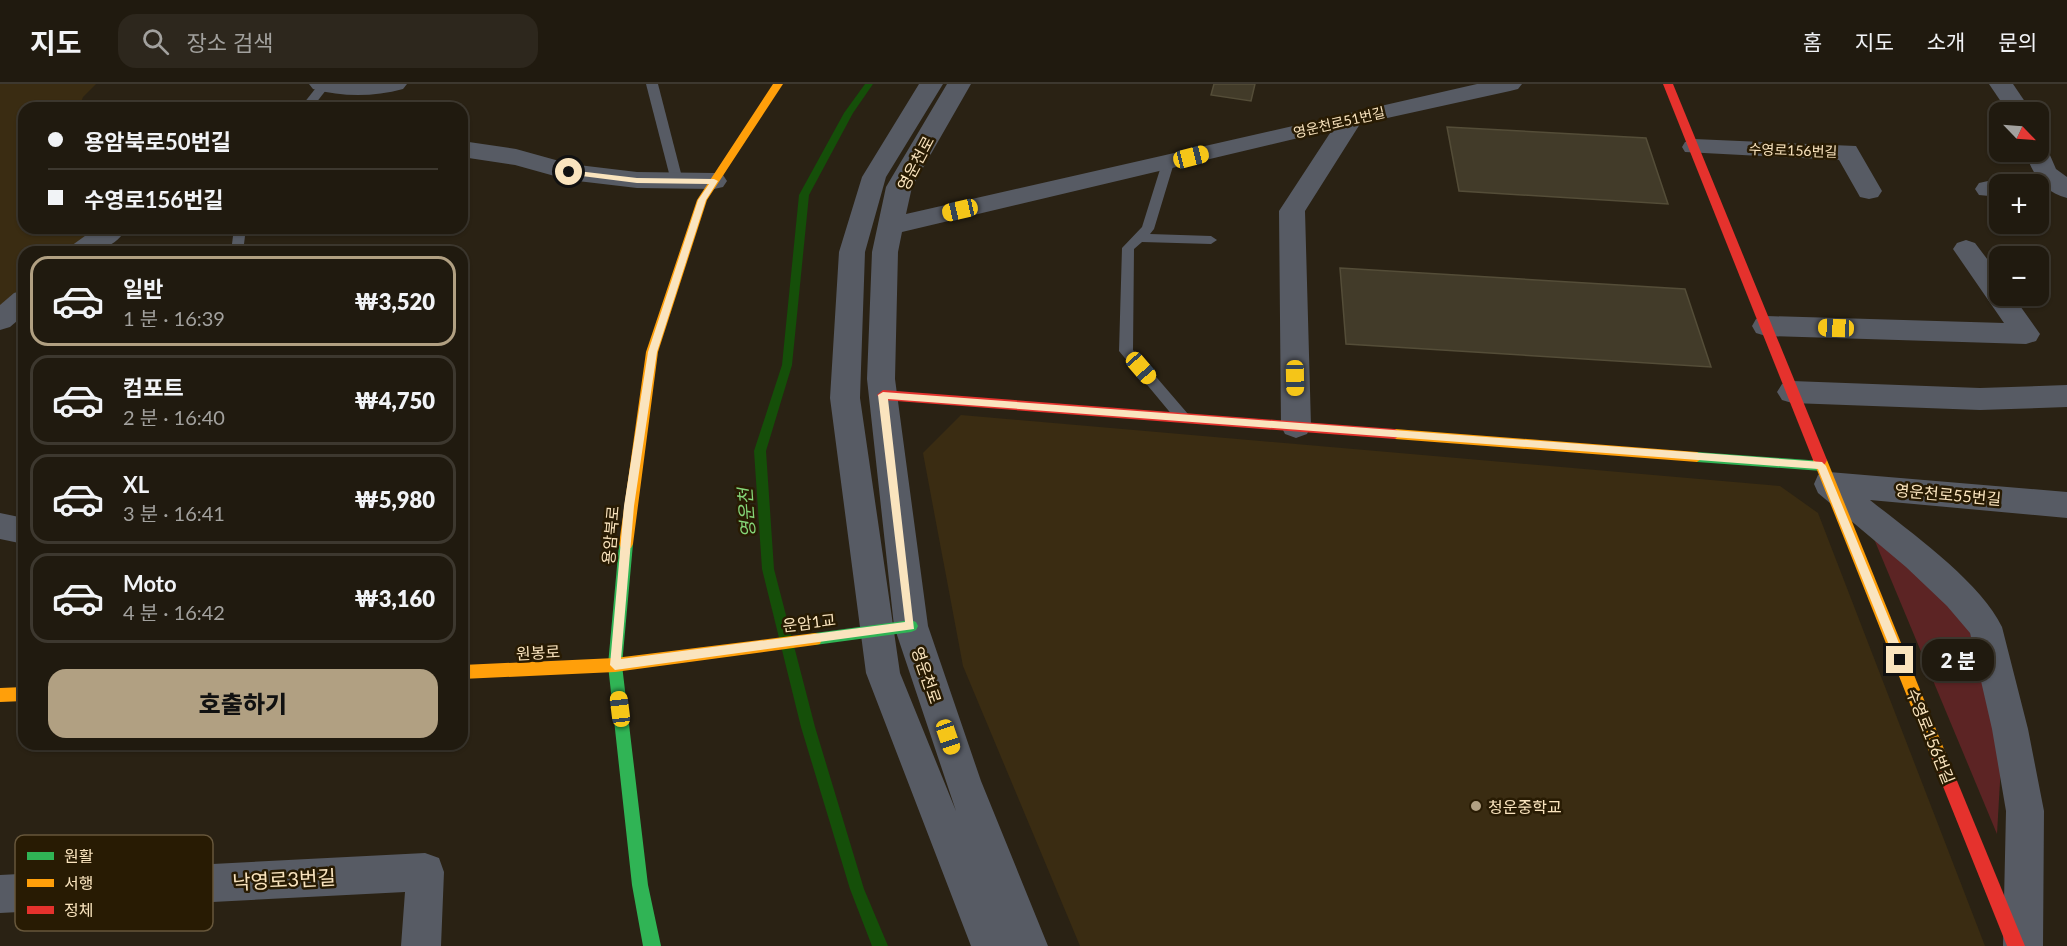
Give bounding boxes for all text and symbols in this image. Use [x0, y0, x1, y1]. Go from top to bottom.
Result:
search box [118, 14, 538, 68]
text: 지도 [30, 25, 82, 59]
icon: search [139, 25, 172, 58]
text: 장소 검색 [187, 29, 273, 56]
text: 홈 [1803, 29, 1822, 54]
text: 지도 [1855, 29, 1894, 54]
text: 소개 [1927, 29, 1965, 54]
text: 문의 [1998, 29, 2037, 54]
north arrow [1989, 102, 2049, 162]
map controls [1989, 102, 2049, 306]
street label: 영운천로51번길 [1292, 103, 1386, 141]
text: 용암북로50번길 [84, 128, 231, 155]
street label: 영운천로 [893, 132, 937, 193]
street label: 수영로156번길 [1748, 140, 1838, 160]
car [1171, 144, 1211, 170]
route start [555, 158, 582, 185]
button: + [1989, 174, 2049, 234]
text: 수영로156번길 [84, 186, 223, 213]
car [940, 197, 980, 223]
button: − [1989, 246, 2049, 306]
icon: car [51, 274, 105, 328]
text: 일반 [123, 275, 163, 302]
text: ₩3,520 [354, 288, 435, 315]
text: 1 분 · 16:39 [123, 306, 225, 330]
car [1818, 318, 1854, 338]
car [1122, 349, 1160, 387]
car [1286, 360, 1304, 396]
icon: car [51, 373, 105, 427]
text: 컴포트 [123, 374, 184, 401]
text: ₩4,750 [354, 387, 435, 414]
text: 2 분 · 16:40 [123, 405, 225, 429]
text: XL [123, 471, 149, 498]
icon: car [51, 472, 105, 526]
street label: 영운천로55번길 [1894, 480, 2002, 508]
water label: 영운천 [733, 485, 759, 539]
text: ₩5,980 [354, 486, 435, 513]
text: 3 분 · 16:41 [123, 501, 225, 525]
street label: 용암북로 [598, 505, 622, 565]
text: Moto [123, 570, 177, 597]
icon: car [51, 571, 105, 625]
text: ₩3,160 [354, 585, 435, 612]
text: 4 분 · 16:42 [123, 600, 225, 624]
street label: 운암1교 [781, 609, 837, 635]
callout: 2 분 [1921, 639, 1993, 681]
street label: 원봉로 [515, 641, 561, 663]
street label: 영운천로 [908, 644, 946, 706]
route end [1886, 646, 1913, 673]
text: 2 분 [1941, 648, 1975, 672]
button: 호출하기 [48, 669, 438, 738]
street label: 수영로156번길 [1903, 685, 1959, 787]
car [609, 690, 631, 728]
car [934, 717, 962, 757]
place label: 청운중학교 [1488, 797, 1562, 816]
marker: 청운중학교 [1469, 799, 1483, 813]
legend [15, 835, 213, 931]
text: 원활 [64, 846, 94, 865]
street label: 낙영로3번길 [232, 864, 336, 894]
text: 서행 [64, 873, 93, 892]
text: 정체 [64, 900, 93, 919]

